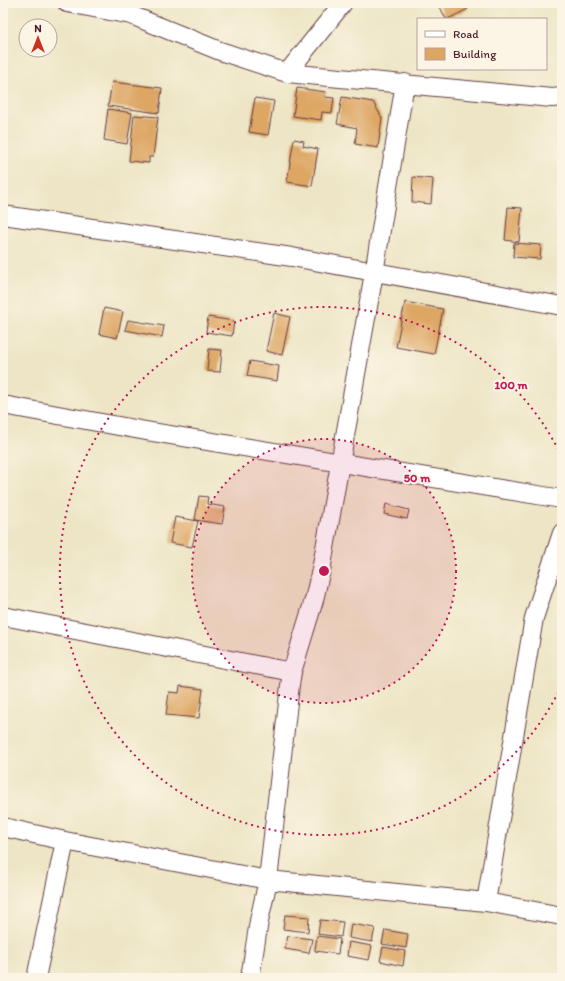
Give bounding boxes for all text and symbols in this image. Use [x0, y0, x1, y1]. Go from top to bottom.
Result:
north arrow [18, 18, 58, 58]
legend [417, 18, 547, 70]
text: N [34, 22, 42, 35]
text: Road [453, 27, 479, 41]
text: Building [453, 47, 497, 61]
text: 100 m [494, 378, 528, 392]
text: 50 m [404, 471, 431, 485]
centre of rings [317, 564, 331, 578]

